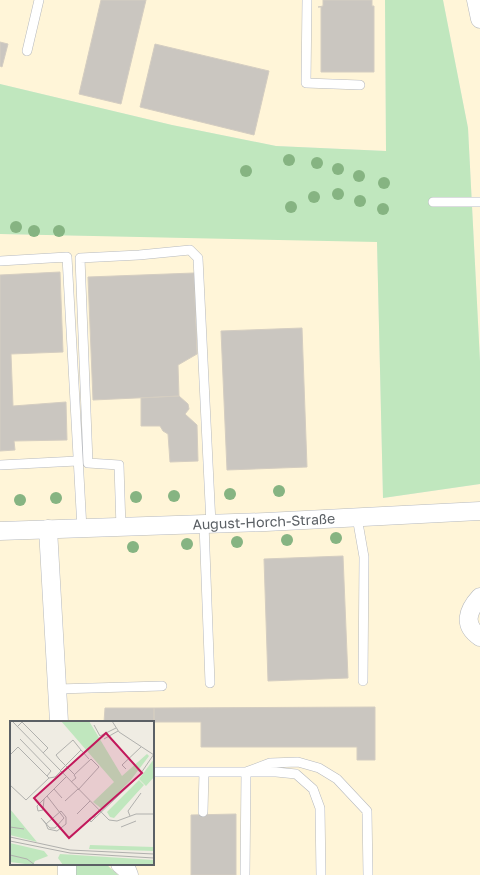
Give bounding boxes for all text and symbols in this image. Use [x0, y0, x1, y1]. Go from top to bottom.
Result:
street label: August-Horch-Straße [192, 509, 335, 532]
inset map [10, 721, 154, 865]

